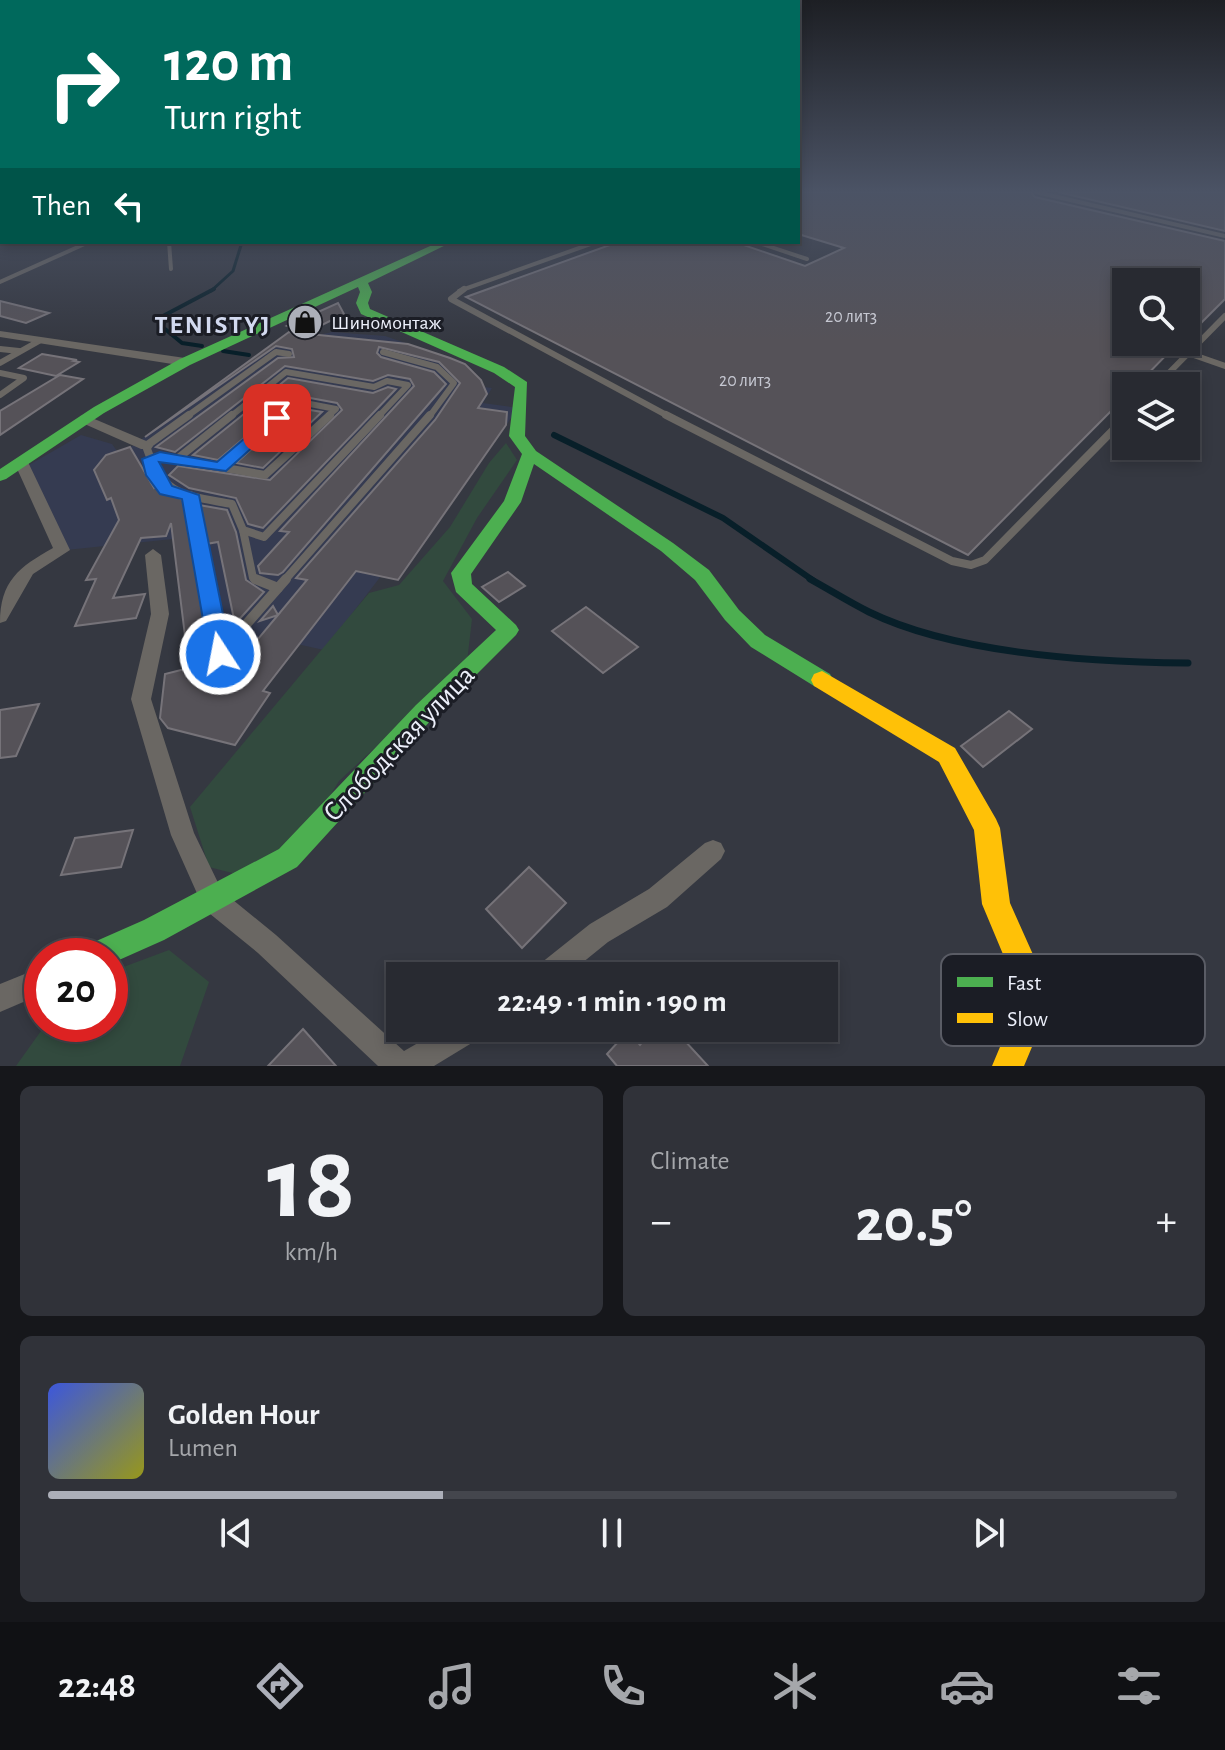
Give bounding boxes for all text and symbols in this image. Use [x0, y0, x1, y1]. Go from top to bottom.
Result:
icon: right [32, 32, 136, 136]
text: 120 m [164, 35, 293, 91]
text: Turn right [164, 100, 301, 136]
icon: left [107, 184, 151, 228]
text: Then [32, 191, 91, 221]
map controls [1112, 268, 1200, 460]
button: search [1112, 268, 1200, 356]
shop icon: Шиномонтаж [286, 303, 324, 341]
house number: 20 лит3 [825, 308, 877, 326]
district label: TENISTYJ [155, 312, 271, 338]
place label: Шиномонтаж [331, 313, 442, 333]
house number: 20 лит3 [719, 372, 771, 390]
button: layers [1112, 372, 1200, 460]
pin [243, 384, 311, 452]
icon: arrive [255, 396, 299, 440]
position arrow [178, 612, 262, 696]
street label: Слободская улица [319, 661, 480, 827]
speed limit sign: 20 [24, 938, 128, 1042]
legend [941, 954, 1205, 1046]
text: Fast [1007, 972, 1041, 994]
text: 22:49 · 1 min · 190 m [497, 987, 727, 1017]
text: Slow [1007, 1008, 1048, 1030]
text: 18 [267, 1133, 356, 1237]
text: Climate [651, 1148, 729, 1174]
text: 20.5° [855, 1192, 972, 1252]
text: − [651, 1200, 672, 1244]
text: + [1156, 1200, 1177, 1244]
text: km/h [284, 1239, 338, 1265]
text: Golden Hour [168, 1400, 320, 1430]
text: Lumen [168, 1435, 238, 1461]
icon: previous [214, 1511, 258, 1555]
icon: pause [590, 1511, 634, 1555]
icon: next [967, 1511, 1011, 1555]
icon: directions [252, 1658, 308, 1714]
icon: music [424, 1658, 480, 1714]
icon: phone [595, 1658, 651, 1714]
icon: climate [767, 1658, 823, 1714]
icon: car [939, 1658, 995, 1714]
icon: filters [1111, 1658, 1167, 1714]
text: 22:48 [58, 1668, 136, 1704]

